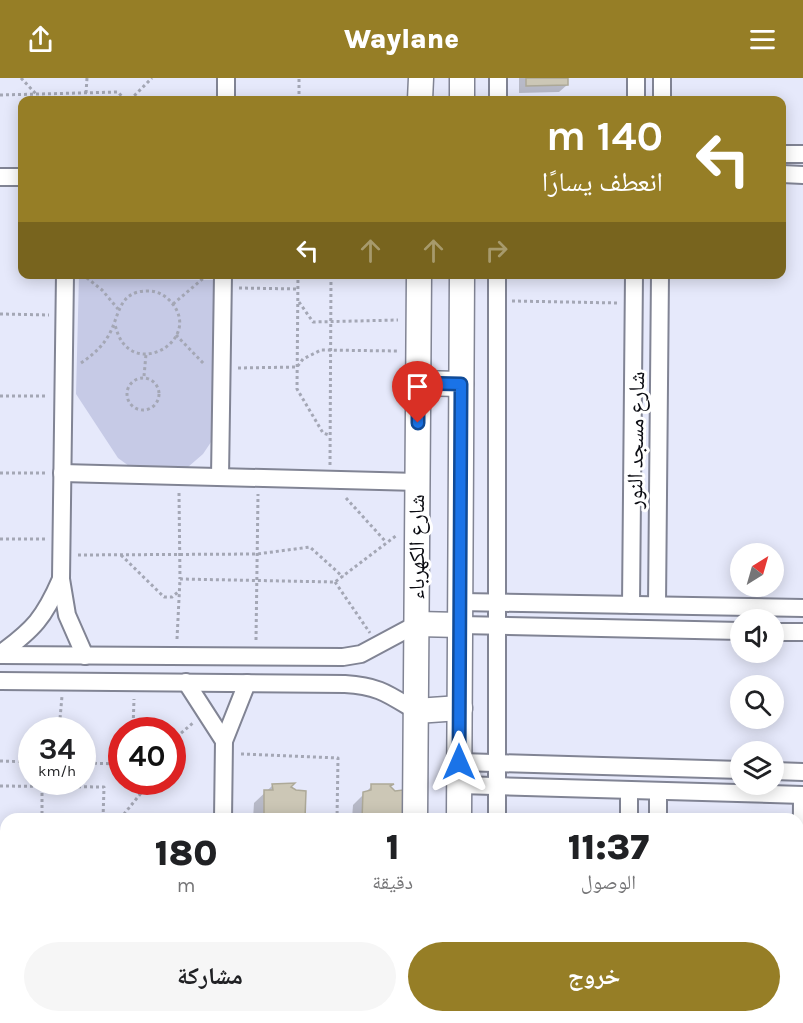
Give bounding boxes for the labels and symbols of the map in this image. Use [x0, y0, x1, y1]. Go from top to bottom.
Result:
pin [392, 361, 443, 423]
street label: شارع مسجد النور [622, 371, 650, 510]
street label: شارع الكهرباء [404, 494, 430, 600]
north arrow [730, 543, 784, 597]
speed limit sign: 40 [108, 717, 186, 795]
position arrow [427, 730, 491, 794]

